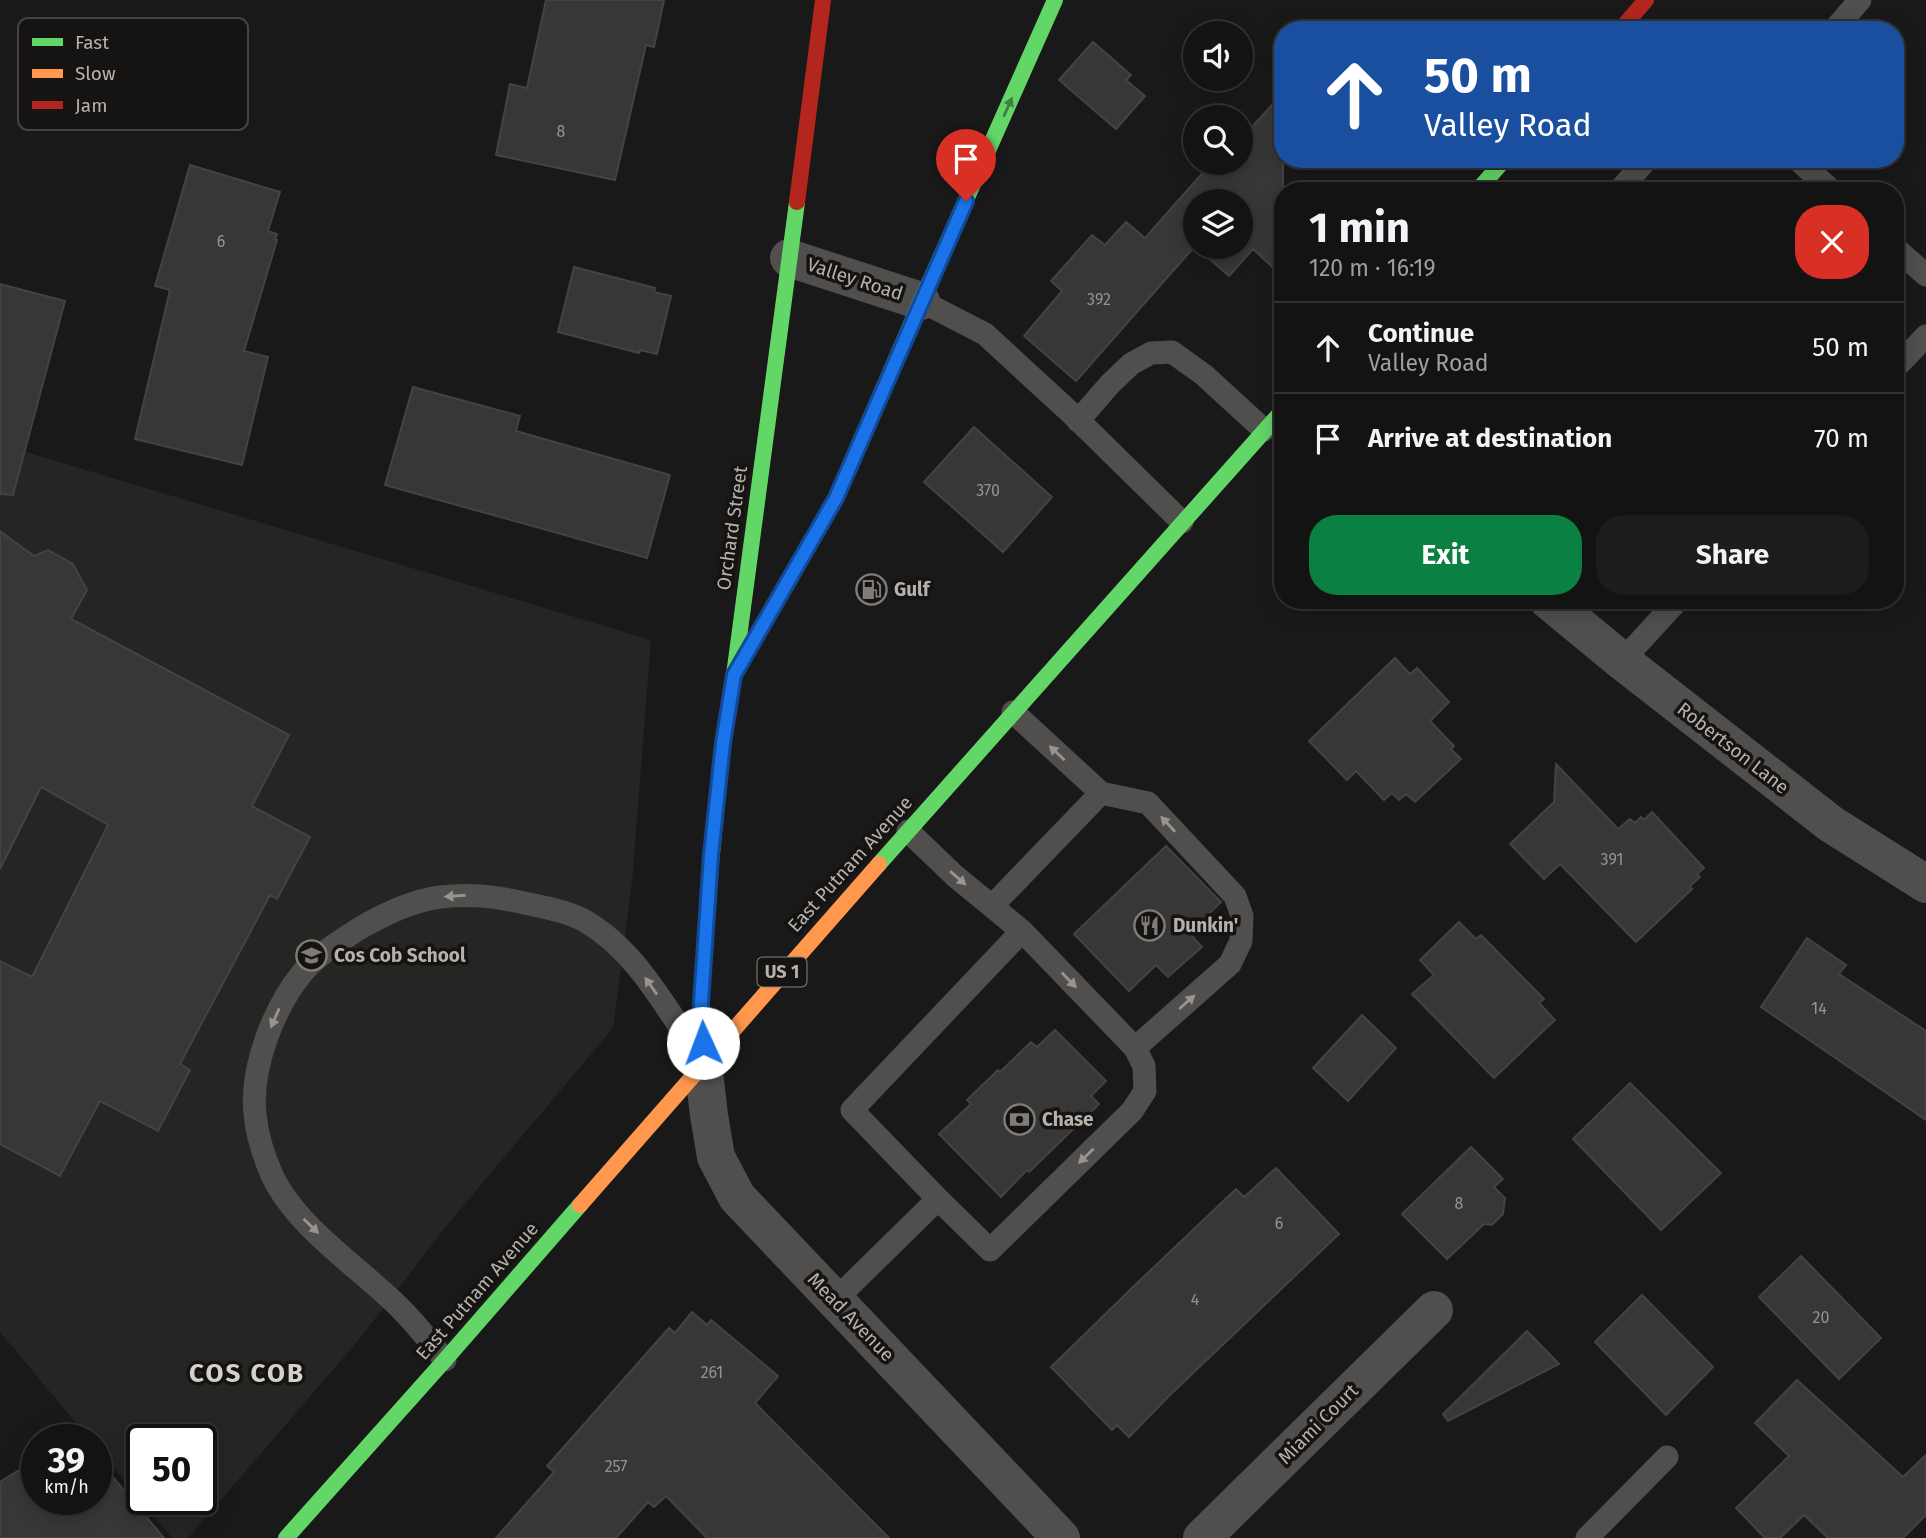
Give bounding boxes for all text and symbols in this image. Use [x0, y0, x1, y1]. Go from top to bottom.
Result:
legend [18, 18, 248, 130]
map controls [1183, 21, 1253, 259]
button: sound [1183, 21, 1253, 91]
text: Fast [75, 31, 109, 54]
text: 50 m [1424, 46, 1532, 105]
icon: ahead [1309, 49, 1400, 140]
text: Slow [75, 62, 116, 85]
text: Jam [75, 94, 107, 117]
one-way arrow [1003, 96, 1014, 117]
button: search [1183, 105, 1253, 175]
text: Valley Road [1424, 106, 1592, 144]
house number: 8 [557, 122, 566, 141]
pin [936, 129, 996, 201]
icon: arrive [947, 140, 985, 178]
button: layers [1183, 189, 1253, 259]
text: 1 min [1309, 203, 1410, 253]
button: close [1795, 205, 1869, 279]
house number: 6 [217, 232, 225, 251]
street label: Valley Road [804, 253, 906, 305]
text: 120 m · 16:19 [1309, 254, 1436, 282]
house number: 392 [1087, 290, 1111, 309]
text: Continue [1368, 318, 1474, 349]
icon: ahead [1309, 329, 1347, 367]
text: 50 m [1812, 332, 1869, 363]
text: Valley Road [1368, 349, 1488, 377]
icon: arrive [1309, 420, 1347, 458]
text: Arrive at destination [1368, 423, 1612, 454]
text: 70 m [1814, 423, 1869, 454]
street label: Orchard Street [712, 464, 752, 592]
house number: 370 [976, 481, 1000, 500]
button: Exit [1309, 515, 1582, 595]
button: Share [1596, 515, 1869, 595]
fuel station icon: Gulf [854, 572, 888, 606]
place label: Gulf [894, 578, 932, 601]
street label: Robertson Lane [1673, 697, 1793, 799]
one-way arrow [1049, 745, 1066, 761]
street label: East Putnam Avenue [783, 791, 917, 937]
one-way arrow [1160, 815, 1176, 833]
house number: 391 [1601, 850, 1623, 869]
one-way arrow [949, 870, 966, 885]
one-way arrow [444, 891, 466, 902]
restaurant icon: Dunkin' [1133, 908, 1167, 942]
place label: Dunkin' [1173, 914, 1238, 937]
school or university icon: Cos Cob School [294, 938, 328, 972]
place label: Cos Cob School [334, 944, 466, 967]
road number: US 1 [758, 958, 806, 987]
one-way arrow [1061, 971, 1077, 988]
one-way arrow [645, 977, 658, 996]
one-way arrow [1178, 995, 1195, 1011]
house number: 14 [1811, 999, 1827, 1018]
position arrow [666, 1006, 740, 1080]
one-way arrow [269, 1008, 280, 1029]
bank icon: Chase [1002, 1102, 1036, 1136]
place label: Chase [1042, 1108, 1094, 1131]
one-way arrow [1078, 1148, 1095, 1164]
house number: 8 [1455, 1194, 1464, 1213]
house number: 6 [1275, 1214, 1283, 1233]
street label: East Putnam Avenue [411, 1217, 543, 1365]
one-way arrow [302, 1218, 319, 1235]
street label: Mead Avenue [803, 1268, 899, 1366]
house number: 4 [1191, 1290, 1200, 1309]
house number: 20 [1813, 1308, 1829, 1327]
district label: COS COB [189, 1358, 305, 1389]
house number: 261 [701, 1363, 723, 1382]
street label: Miami Court [1273, 1379, 1363, 1469]
speed limit sign: 50 [126, 1424, 217, 1515]
text: 39 [48, 1439, 85, 1481]
house number: 257 [605, 1457, 627, 1476]
text: km/h [44, 1476, 89, 1498]

